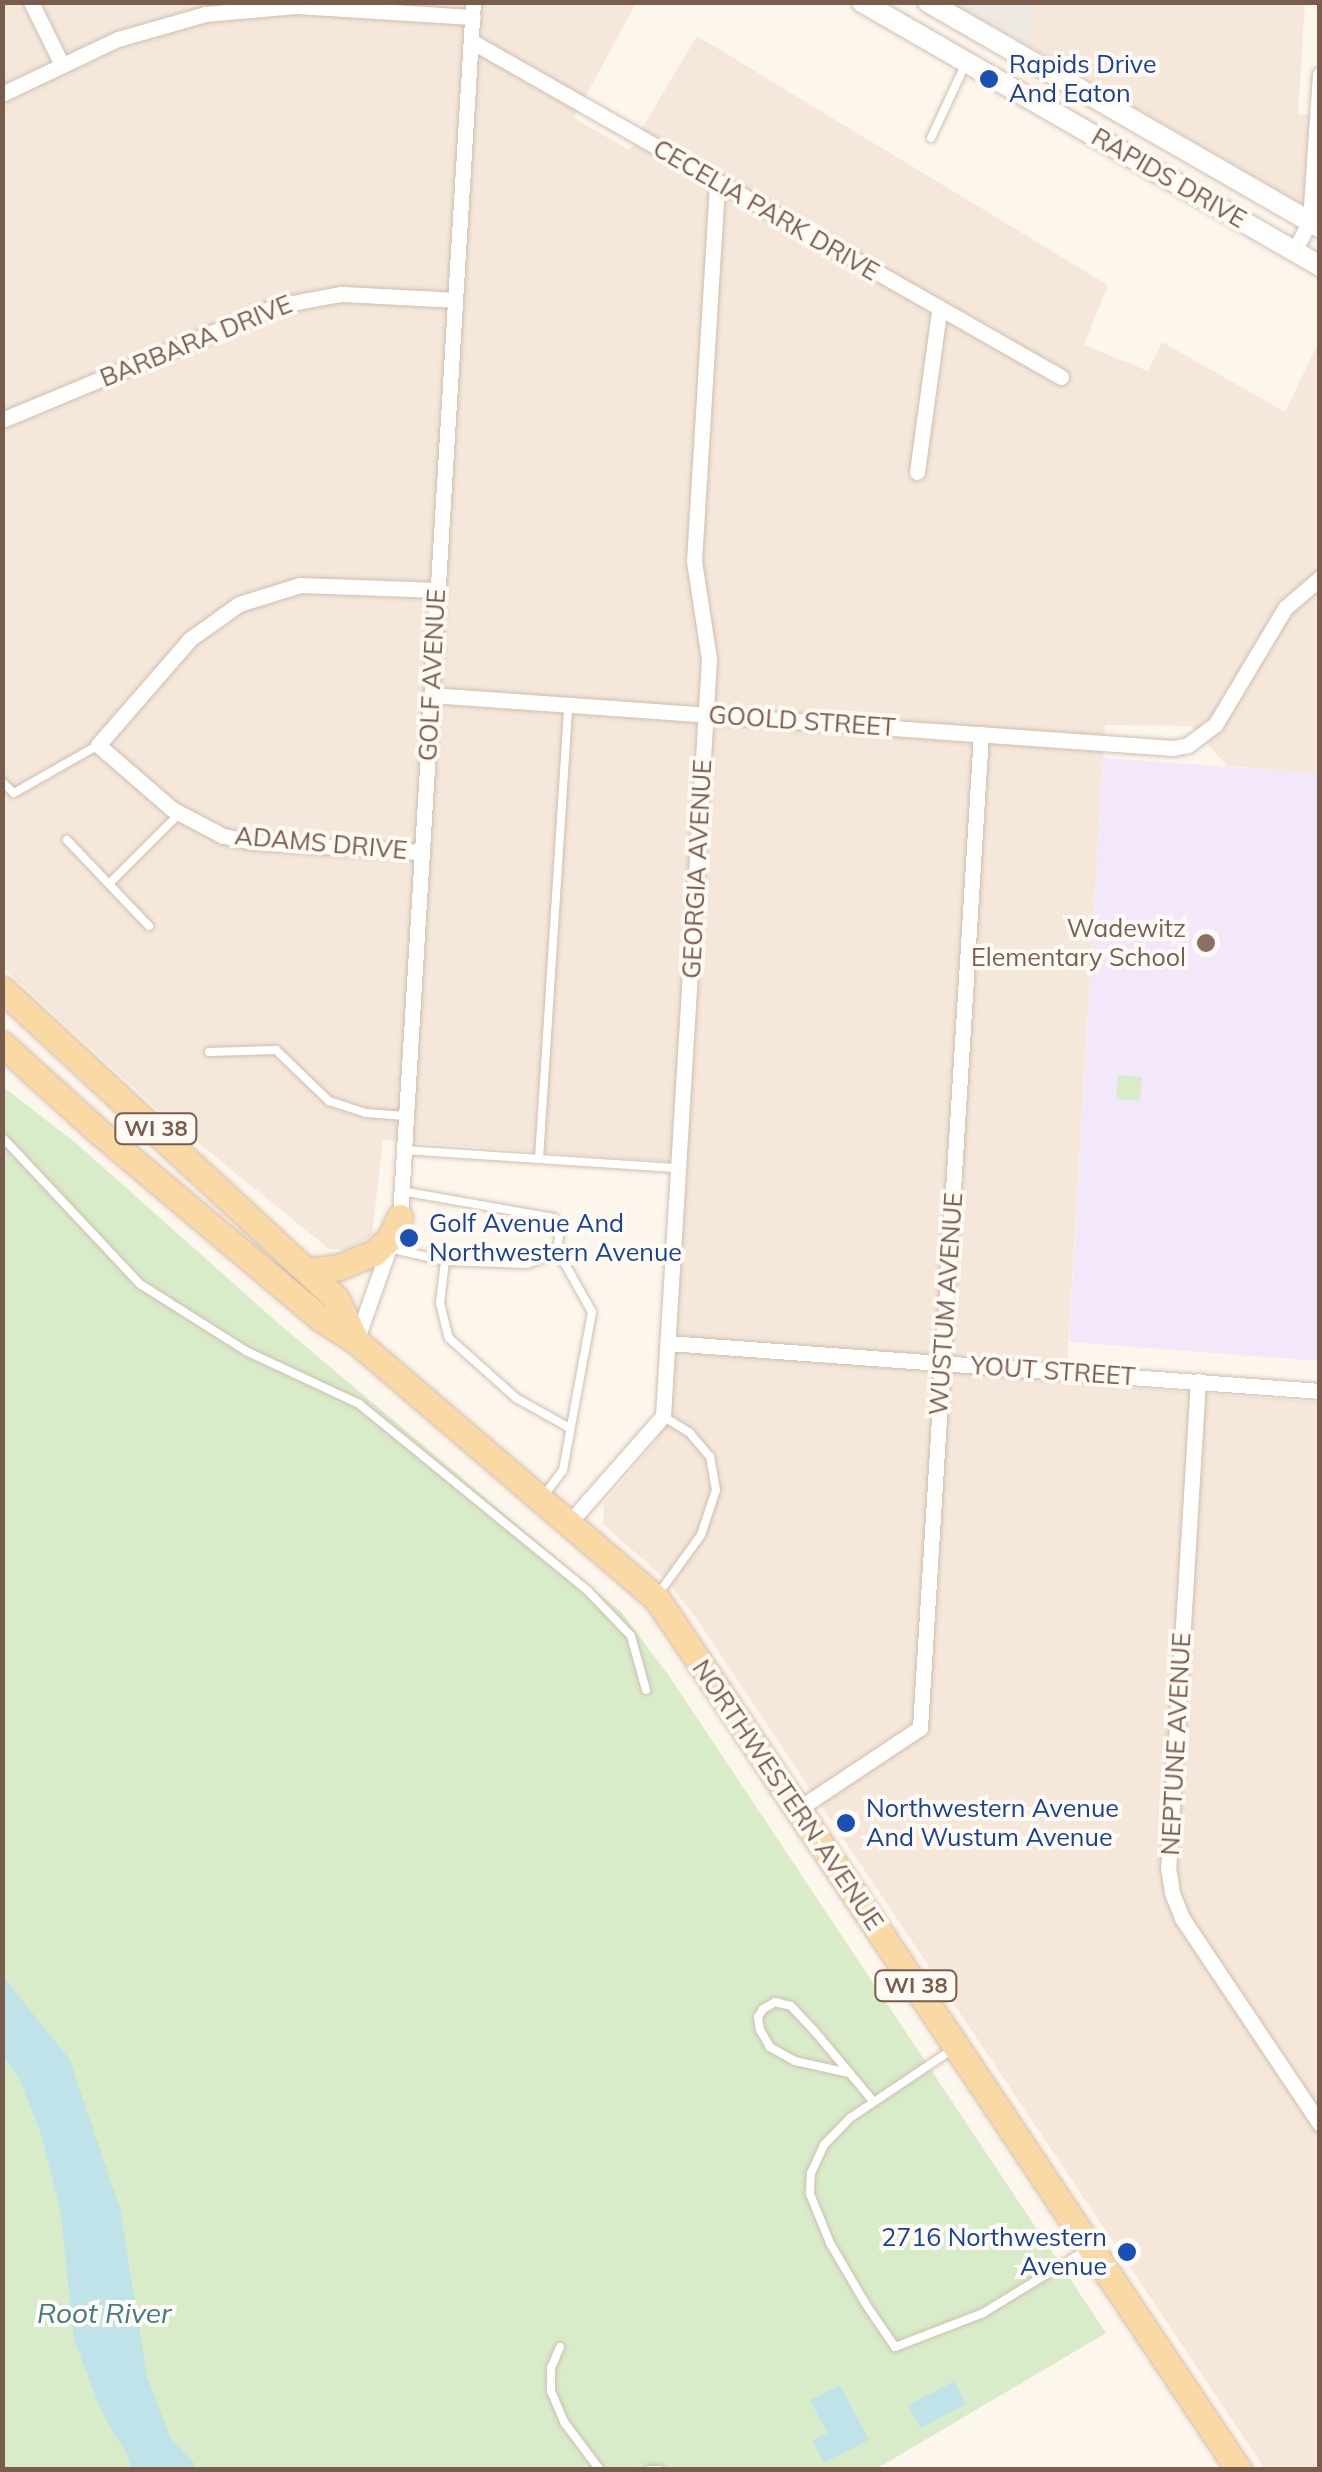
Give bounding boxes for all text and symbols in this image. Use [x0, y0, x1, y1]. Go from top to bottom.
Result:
place label: Rapids Drive And Eaton [1009, 50, 1157, 109]
marker: Rapids Drive And Eaton [978, 68, 1000, 90]
street label: RAPIDS DRIVE [1086, 122, 1252, 234]
street label: CECELIA PARK DRIVE [648, 133, 884, 287]
street label: BARBARA DRIVE [96, 289, 296, 393]
street label: GOLF AVENUE [413, 588, 451, 762]
street label: GOOLD STREET [707, 699, 897, 743]
street label: GEORGIA AVENUE [676, 758, 718, 980]
street label: ADAMS DRIVE [233, 821, 409, 865]
place label: Wadewitz Elementary School [971, 914, 1186, 973]
marker: Wadewitz Elementary School [1195, 932, 1217, 954]
road number: WI 38 [114, 1112, 198, 1146]
street label: WUSTUM AVENUE [923, 1192, 969, 1416]
place label: Golf Avenue And Northwestern Avenue [429, 1209, 682, 1268]
marker: Golf Avenue And Northwestern Avenue [398, 1227, 420, 1249]
street label: YOUT STREET [970, 1350, 1136, 1392]
street label: NEPTUNE AVENUE [1155, 1632, 1197, 1856]
street label: NORTHWESTERN AVENUE [686, 1654, 890, 1936]
place label: Northwestern Avenue And Wustum Avenue [866, 1794, 1119, 1853]
marker: Northwestern Avenue And Wustum Avenue [835, 1812, 857, 1834]
road number: WI 38 [874, 1969, 958, 2003]
place label: 2716 Northwestern Avenue [881, 2223, 1107, 2282]
marker: 2716 Northwestern Avenue [1116, 2241, 1138, 2263]
water label: Root River [37, 2296, 171, 2330]

